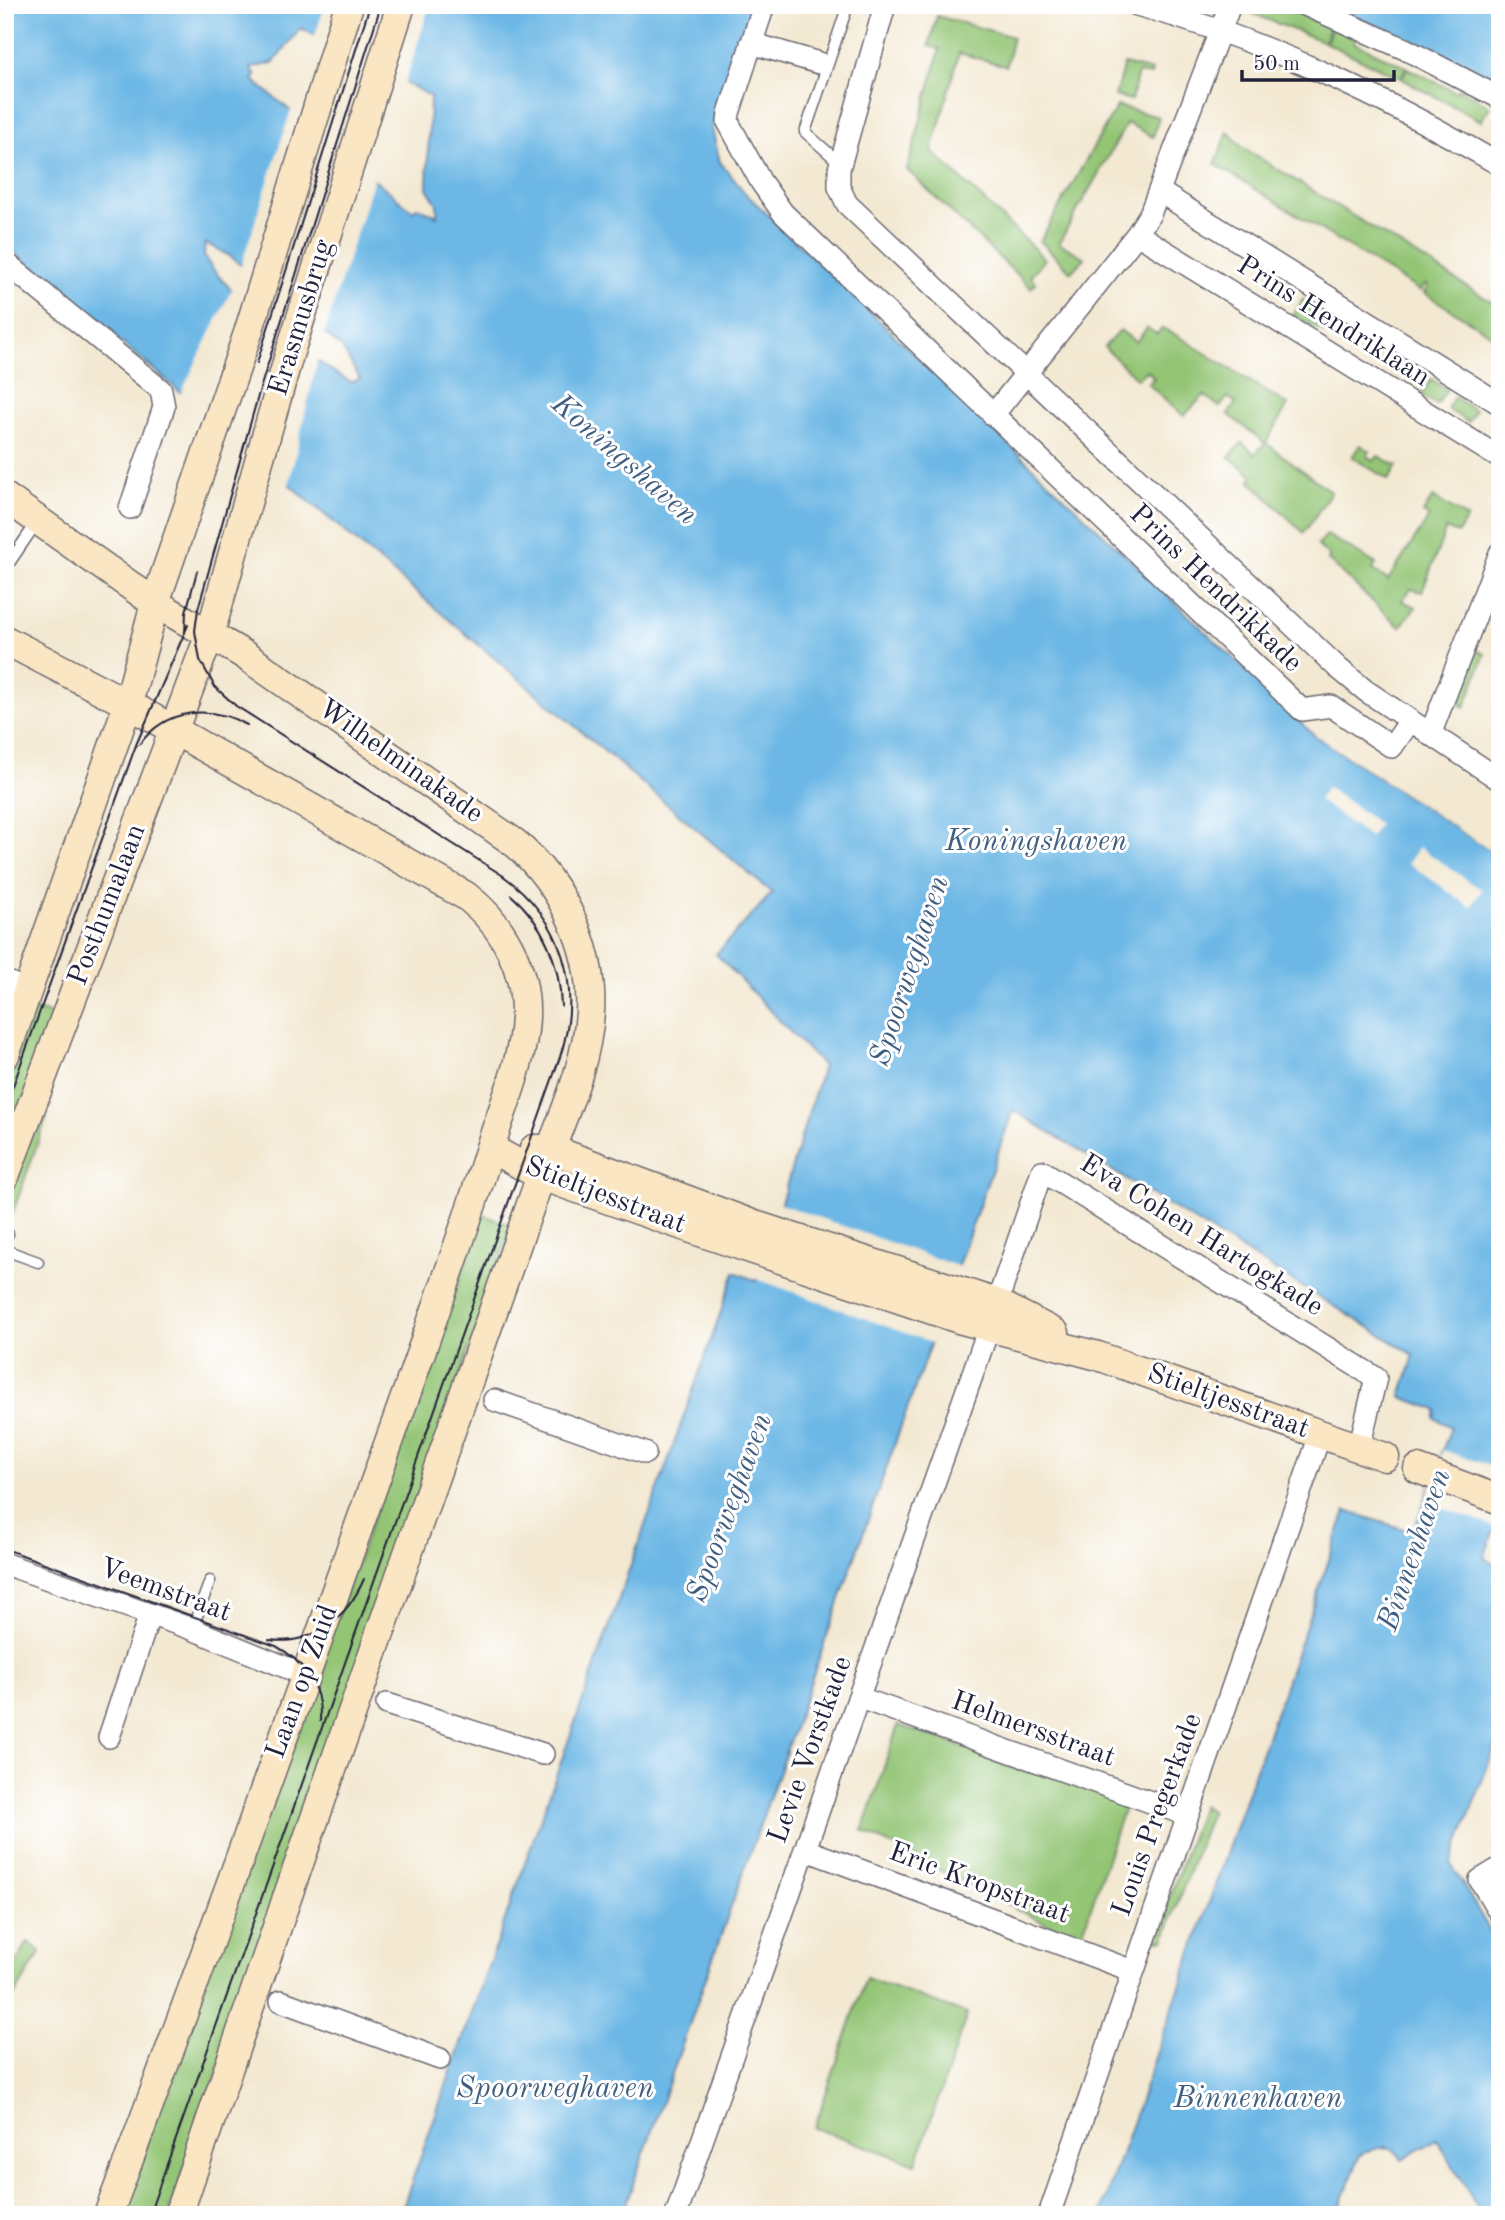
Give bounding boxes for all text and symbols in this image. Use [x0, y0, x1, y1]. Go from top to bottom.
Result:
scale bar [1242, 38, 1395, 82]
text: 50 m [1253, 54, 1300, 75]
street label: Erasmusbrug [265, 236, 339, 400]
street label: Prins Hendriklaan [1232, 251, 1434, 393]
water label: Koningshaven [545, 388, 703, 531]
street label: Prins Hendrikkade [1123, 500, 1307, 678]
street label: Wilhelminakade [312, 695, 488, 829]
street label: Posthumalaan [64, 821, 152, 989]
water label: Koningshaven [944, 827, 1127, 857]
water label: Spoorweghaven [865, 872, 955, 1070]
street label: Eva Cohen Hartogkade [1075, 1150, 1327, 1322]
street label: Stieltjesstraat [521, 1152, 689, 1240]
street label: Stieltjesstraat [1143, 1360, 1313, 1444]
water label: Spoorweghaven [682, 1410, 778, 1606]
water label: Binnenhaven [1373, 1465, 1457, 1636]
street label: Veemstraat [95, 1554, 235, 1628]
street label: Laan op Zuid [262, 1602, 344, 1762]
street label: Levie Vorstkade [764, 1653, 858, 1847]
street label: Helmersstraat [947, 1687, 1119, 1773]
street label: Louis Pregerkade [1108, 1710, 1208, 1920]
street label: Eric Kropstraat [885, 1838, 1073, 1930]
water label: Spoorweghaven [456, 2074, 654, 2104]
water label: Binnenhaven [1173, 2084, 1342, 2114]

